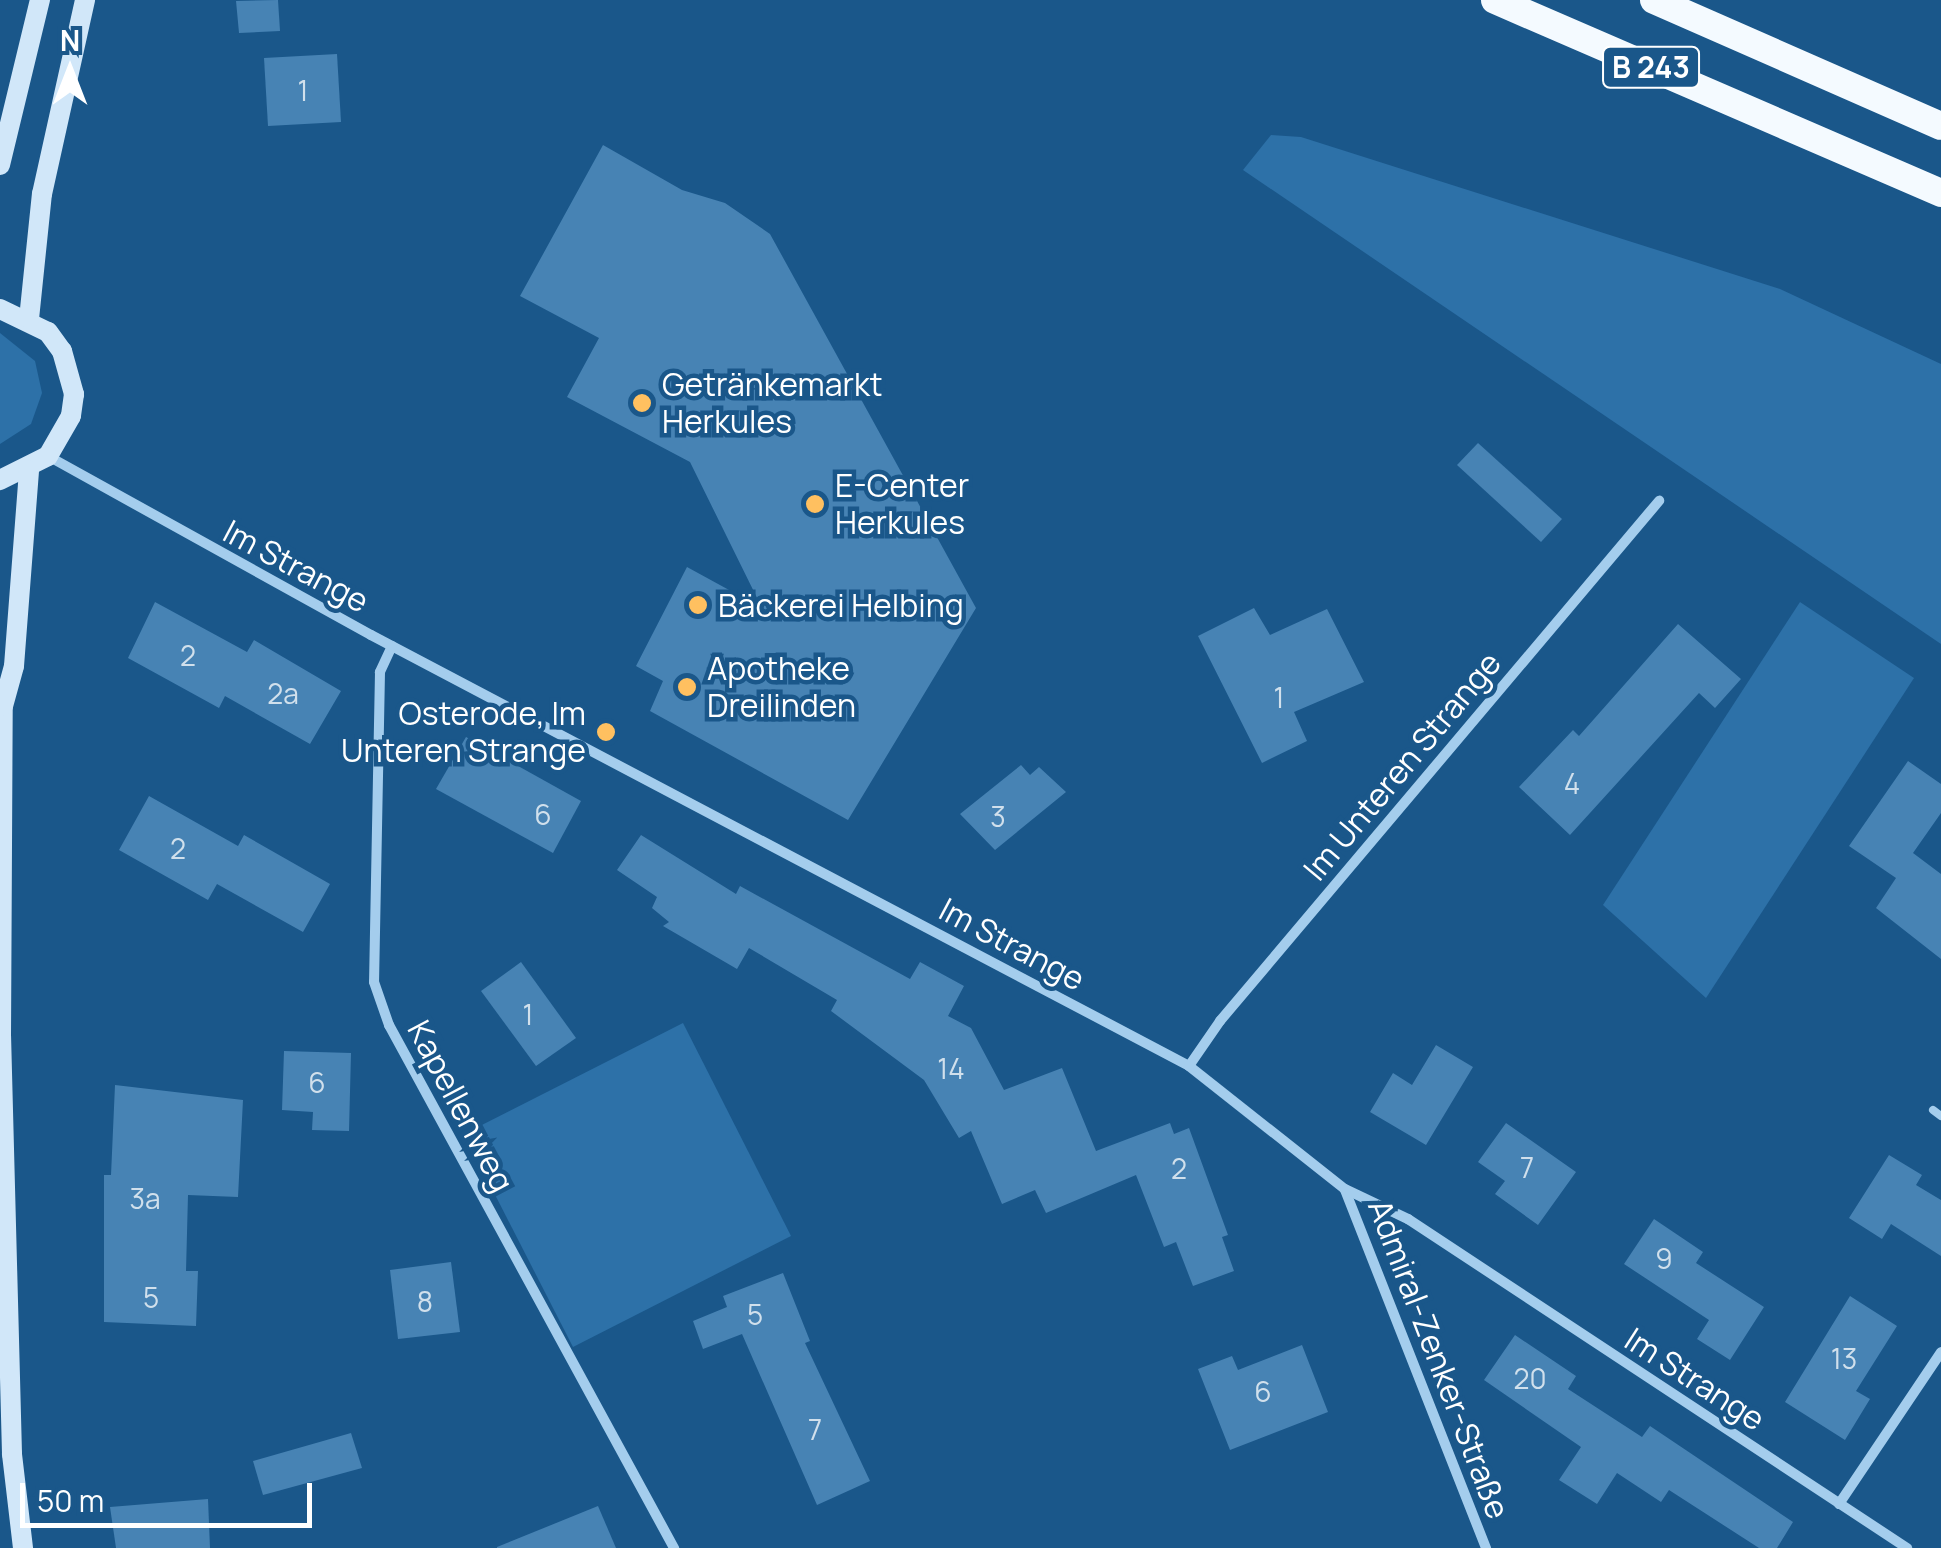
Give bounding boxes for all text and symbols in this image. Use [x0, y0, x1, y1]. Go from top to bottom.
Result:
north arrow [20, 20, 120, 120]
text: N [60, 21, 80, 59]
road number: B 243 [1601, 42, 1701, 92]
house number: 1 [298, 73, 308, 107]
place label: Getränkemarkt Herkules [662, 366, 883, 441]
marker: Getränkemarkt Herkules [631, 392, 653, 414]
place label: E-Center Herkules [835, 467, 969, 542]
marker: E-Center Herkules [804, 493, 826, 515]
street label: Im Strange [217, 512, 375, 620]
place label: Bäckerei Helbing [718, 586, 964, 624]
marker: Bäckerei Helbing [687, 594, 709, 616]
house number: 2 [180, 638, 196, 672]
street label: Im Unteren Strange [1295, 644, 1509, 888]
place label: Apotheke Dreilinden [707, 650, 856, 725]
house number: 2a [267, 676, 299, 710]
marker: Apotheke Dreilinden [676, 676, 698, 698]
house number: 1 [1274, 680, 1284, 714]
place label: Osterode, Im Unteren Strange [341, 695, 586, 770]
marker: Osterode, Im Unteren Strange [595, 721, 617, 743]
house number: 4 [1564, 766, 1580, 800]
house number: 6 [534, 797, 552, 831]
house number: 3 [990, 799, 1006, 833]
house number: 2 [170, 831, 186, 865]
street label: Im Strange [933, 890, 1091, 998]
house number: 1 [523, 997, 533, 1031]
street label: Kapellenweg [400, 1014, 522, 1198]
house number: 14 [937, 1051, 965, 1085]
house number: 6 [308, 1065, 326, 1099]
house number: 7 [1520, 1150, 1534, 1184]
house number: 2 [1171, 1151, 1187, 1185]
house number: 3a [129, 1181, 161, 1215]
street label: Admiral-Zenker-Straße [1360, 1194, 1518, 1524]
house number: 9 [1655, 1241, 1673, 1275]
house number: 5 [143, 1280, 159, 1314]
house number: 8 [417, 1284, 433, 1318]
house number: 5 [747, 1297, 763, 1331]
street label: Im Strange [1618, 1320, 1772, 1438]
house number: 13 [1831, 1341, 1857, 1375]
house number: 20 [1513, 1361, 1547, 1395]
house number: 6 [1254, 1374, 1272, 1408]
house number: 7 [808, 1412, 822, 1446]
scale bar [25, 1463, 318, 1525]
text: 50 m [37, 1480, 104, 1521]

